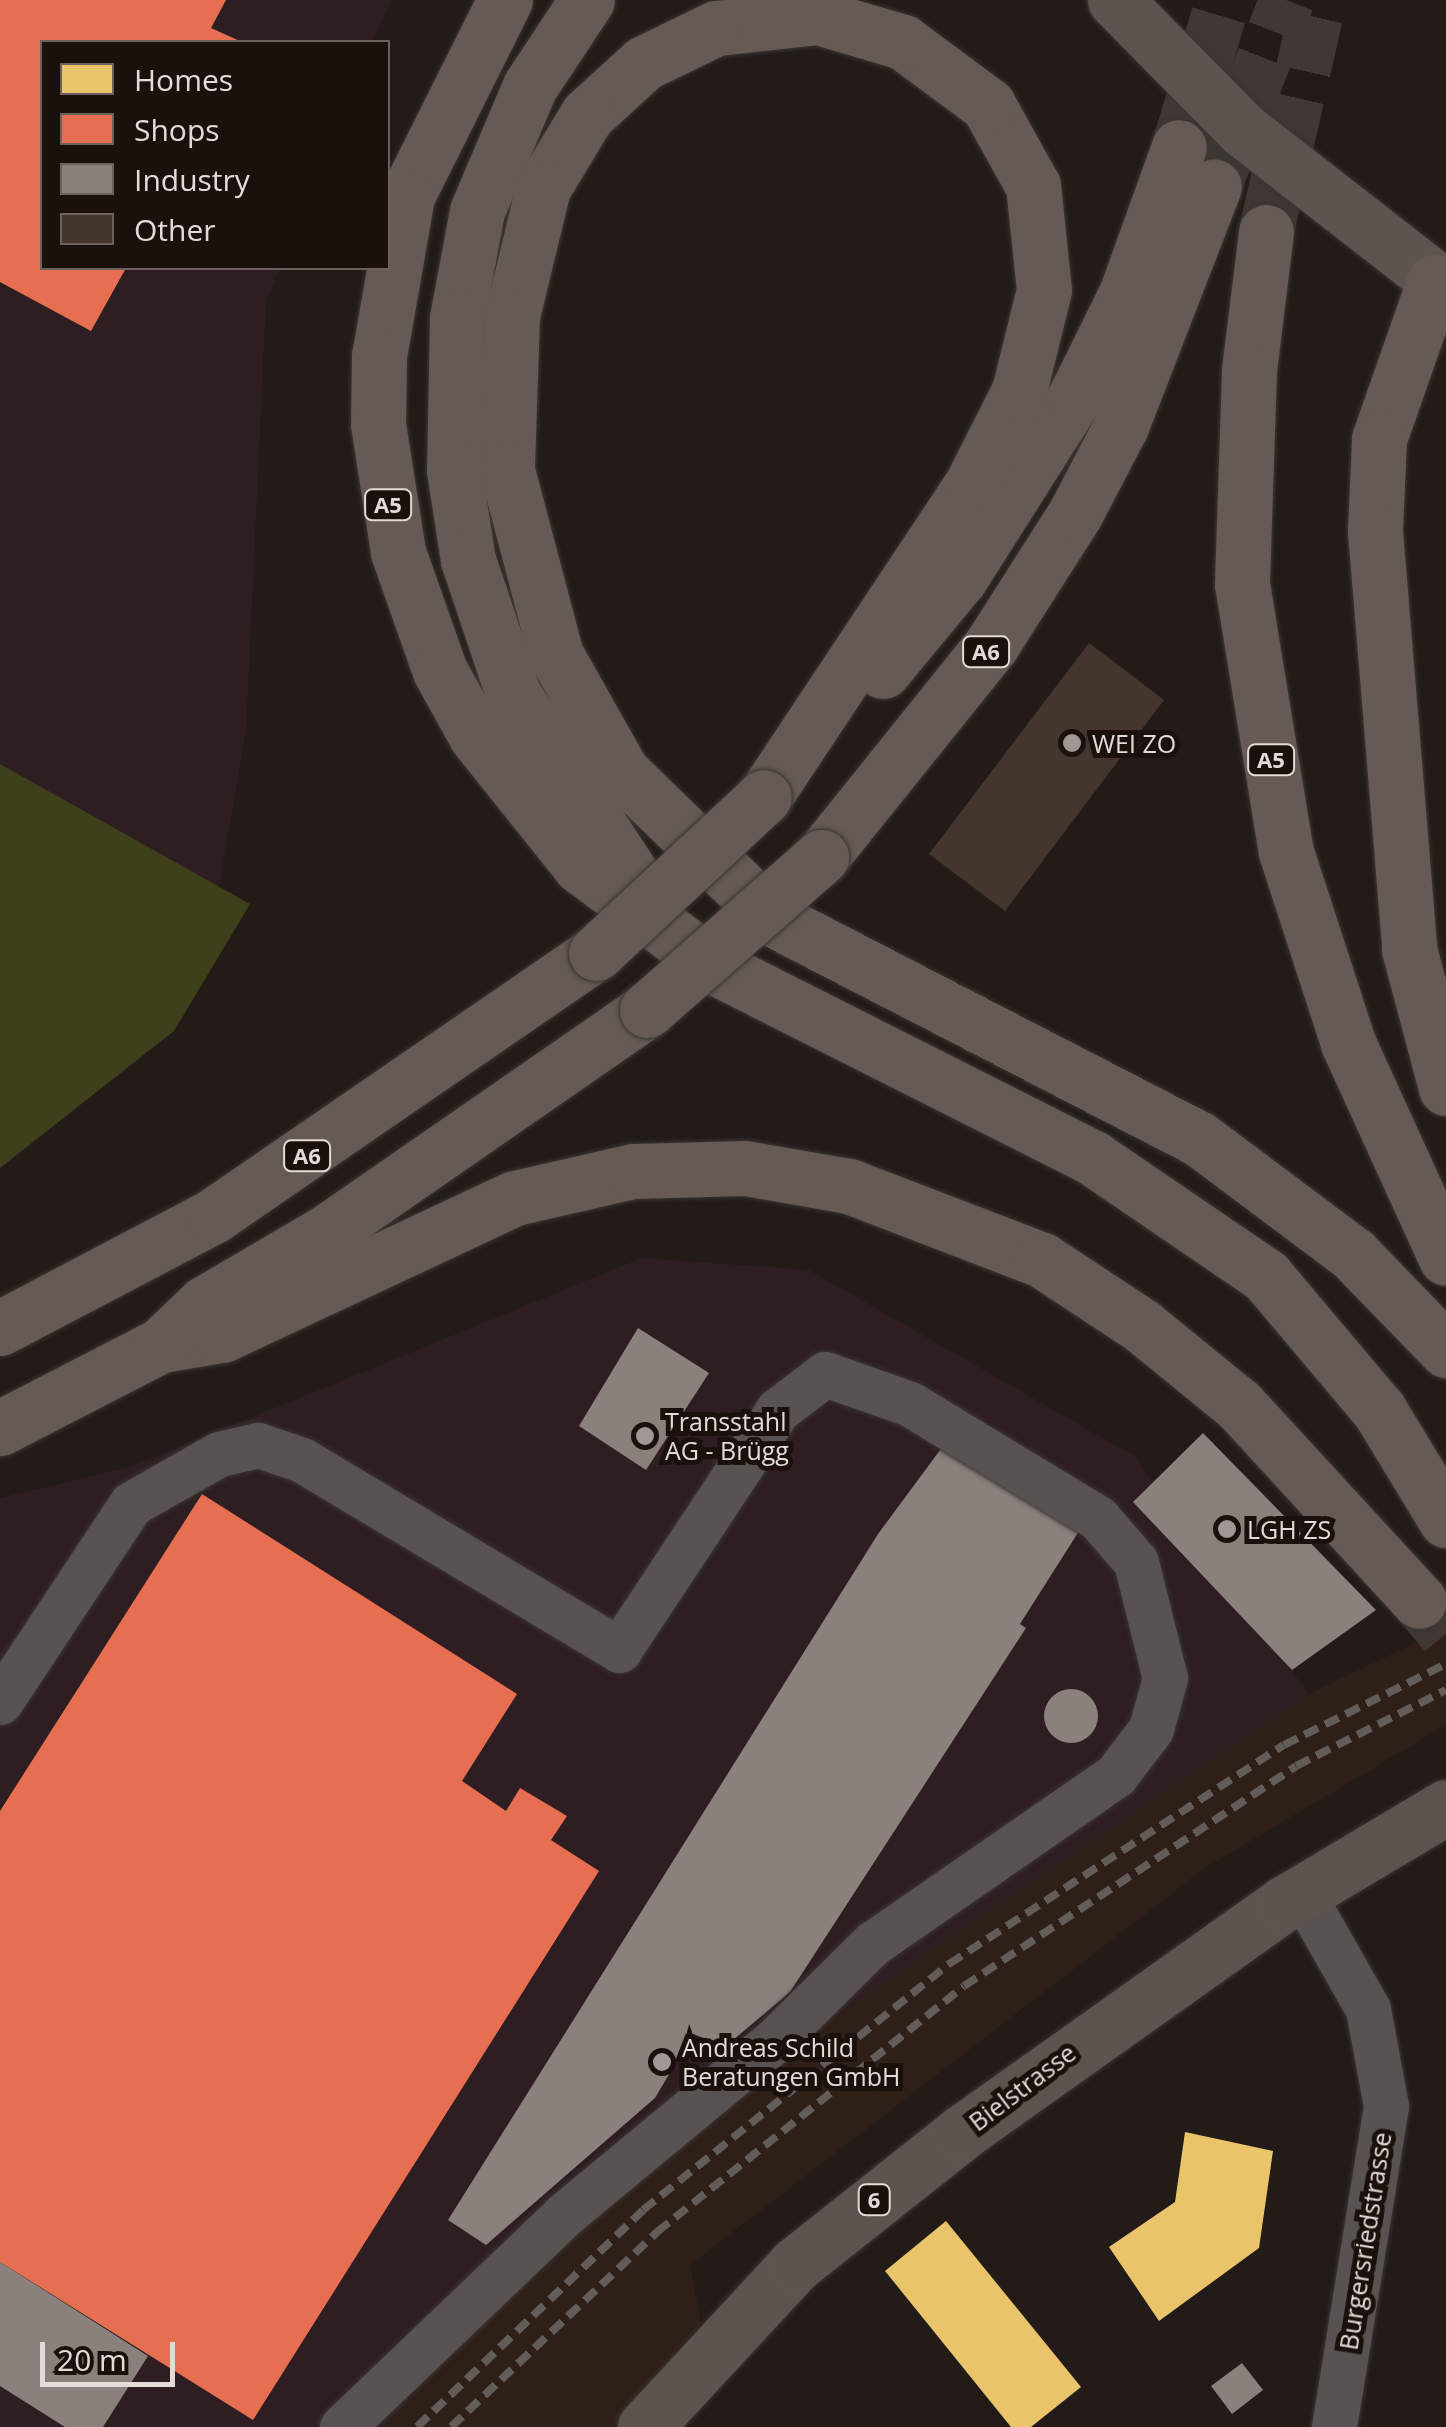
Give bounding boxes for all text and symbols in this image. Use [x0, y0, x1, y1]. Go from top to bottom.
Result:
legend [40, 40, 390, 270]
text: Homes [134, 59, 233, 100]
text: Shops [134, 109, 220, 150]
text: Industry [134, 159, 250, 200]
text: Other [134, 209, 216, 250]
road number: A5 [363, 488, 413, 522]
road number: A6 [961, 635, 1011, 669]
place label: WEI ZO [1092, 728, 1176, 758]
marker: WEI ZO [1061, 732, 1083, 754]
road number: A5 [1246, 743, 1296, 777]
road number: A6 [282, 1139, 332, 1173]
place label: Transstahl AG - Brügg [665, 1407, 789, 1466]
marker: Transstahl AG - Brügg [634, 1425, 656, 1447]
place label: LGH ZS [1247, 1514, 1331, 1544]
marker: LGH ZS [1216, 1518, 1238, 1540]
place label: Andreas Schild Beratungen GmbH [682, 2033, 900, 2092]
street label: Bielstrasse [963, 2037, 1081, 2137]
marker: Andreas Schild Beratungen GmbH [651, 2051, 673, 2073]
street label: Burgersriedstrasse [1333, 2130, 1397, 2352]
road number: 6 [856, 2183, 892, 2217]
scale bar [45, 2322, 180, 2384]
text: 20 m [57, 2339, 127, 2380]

